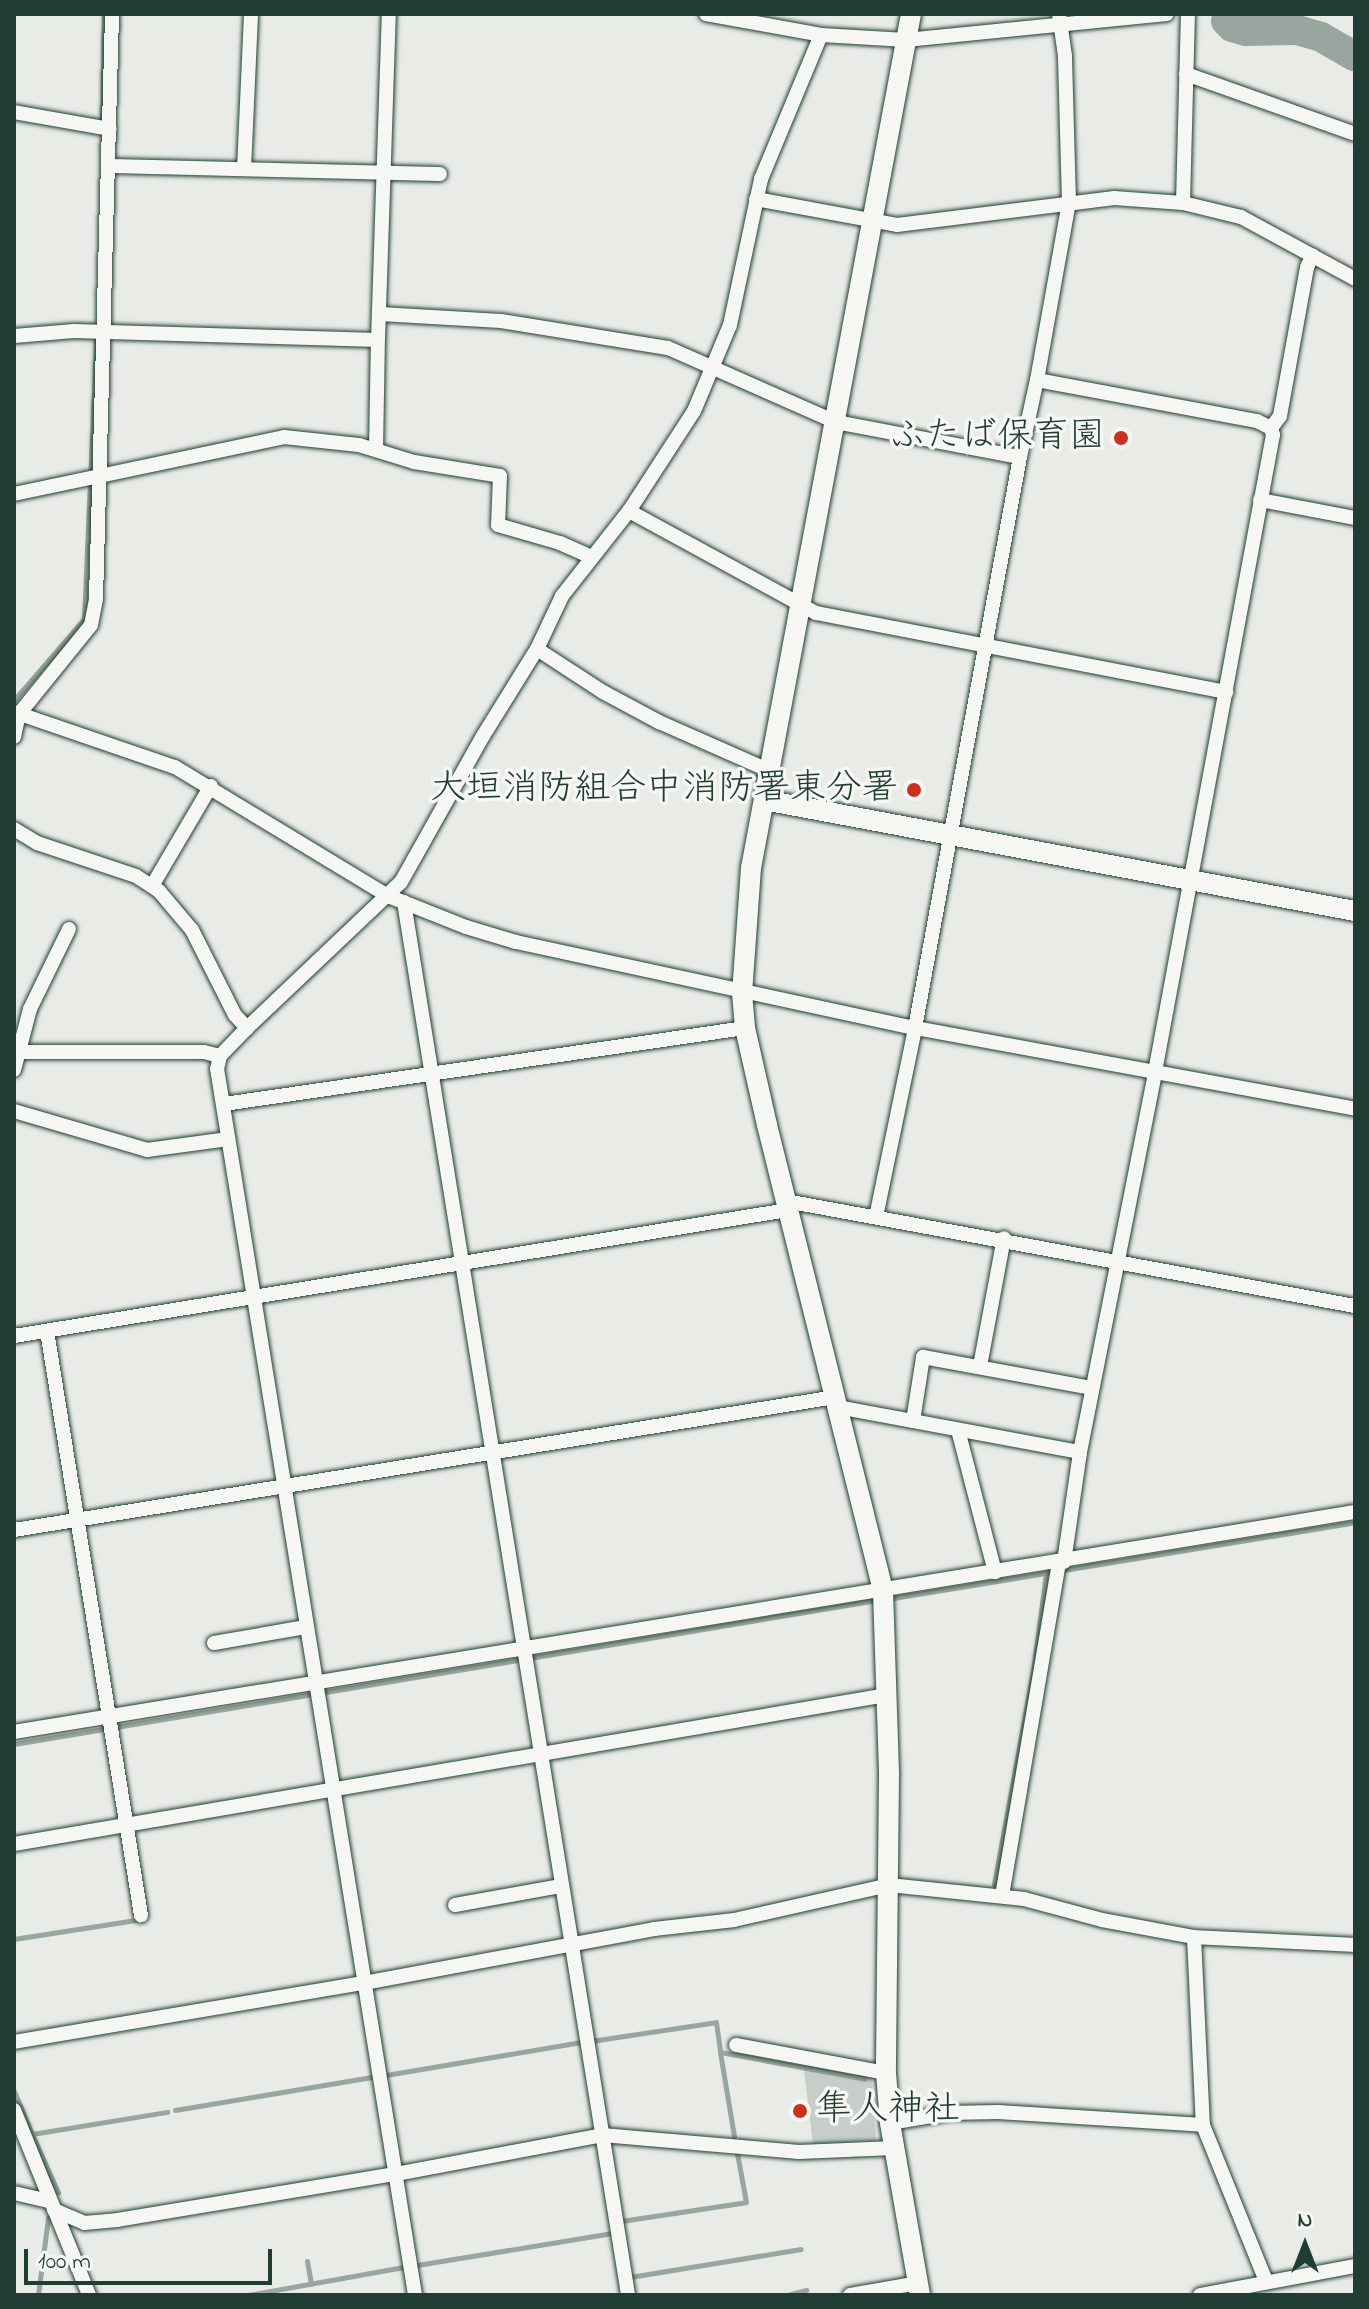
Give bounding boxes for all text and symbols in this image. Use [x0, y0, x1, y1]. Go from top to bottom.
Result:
place label: ふたば保育園 [889, 416, 1105, 460]
marker: ふたば保育園 [1112, 429, 1130, 447]
place label: 大垣消防組合中消防署東分署 [430, 768, 898, 812]
marker: 大垣消防組合中消防署東分署 [905, 781, 923, 799]
place label: 隼人神社 [816, 2089, 960, 2133]
marker: 隼人神社 [791, 2102, 809, 2120]
north arrow [1265, 2205, 1345, 2285]
text: N [1298, 2205, 1312, 2237]
scale bar [28, 2233, 276, 2283]
text: 100 m [38, 2245, 91, 2280]

